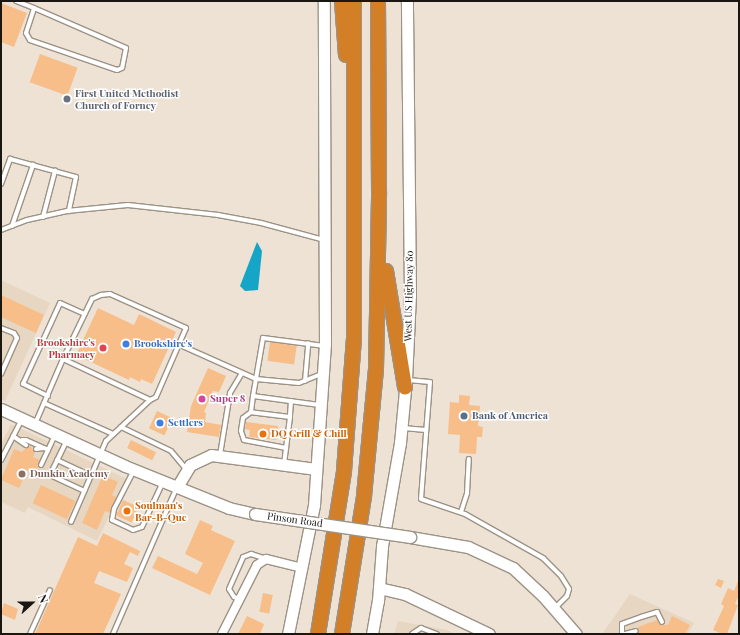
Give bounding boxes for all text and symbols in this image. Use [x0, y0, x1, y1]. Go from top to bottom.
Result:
place label: First United Methodist Church of Forney [75, 87, 179, 110]
marker: First United Methodist Church of Forney [62, 94, 72, 104]
street label: West US Highway 80 [402, 250, 416, 342]
place label: Brookshire's Pharmacy [37, 336, 95, 360]
place label: Brookshire's [134, 338, 192, 350]
marker: Brookshire's [121, 339, 131, 349]
marker: Brookshire's Pharmacy [98, 343, 108, 353]
place label: Super 8 [210, 393, 245, 405]
marker: Super 8 [197, 394, 207, 404]
place label: Bank of America [472, 410, 548, 422]
marker: Bank of America [459, 411, 469, 421]
place label: Settlers [168, 417, 203, 429]
marker: Settlers [155, 418, 165, 428]
place label: DQ Grill & Chill [271, 428, 347, 440]
marker: DQ Grill & Chill [258, 429, 268, 439]
place label: Dunkin Academy [30, 468, 109, 480]
marker: Dunkin Academy [17, 469, 27, 479]
place label: Soulman's Bar-B-Que [135, 499, 187, 522]
marker: Soulman's Bar-B-Que [122, 506, 132, 516]
street label: Pinson Road [266, 510, 324, 530]
north arrow [12, 583, 52, 623]
text: N [35, 592, 52, 605]

